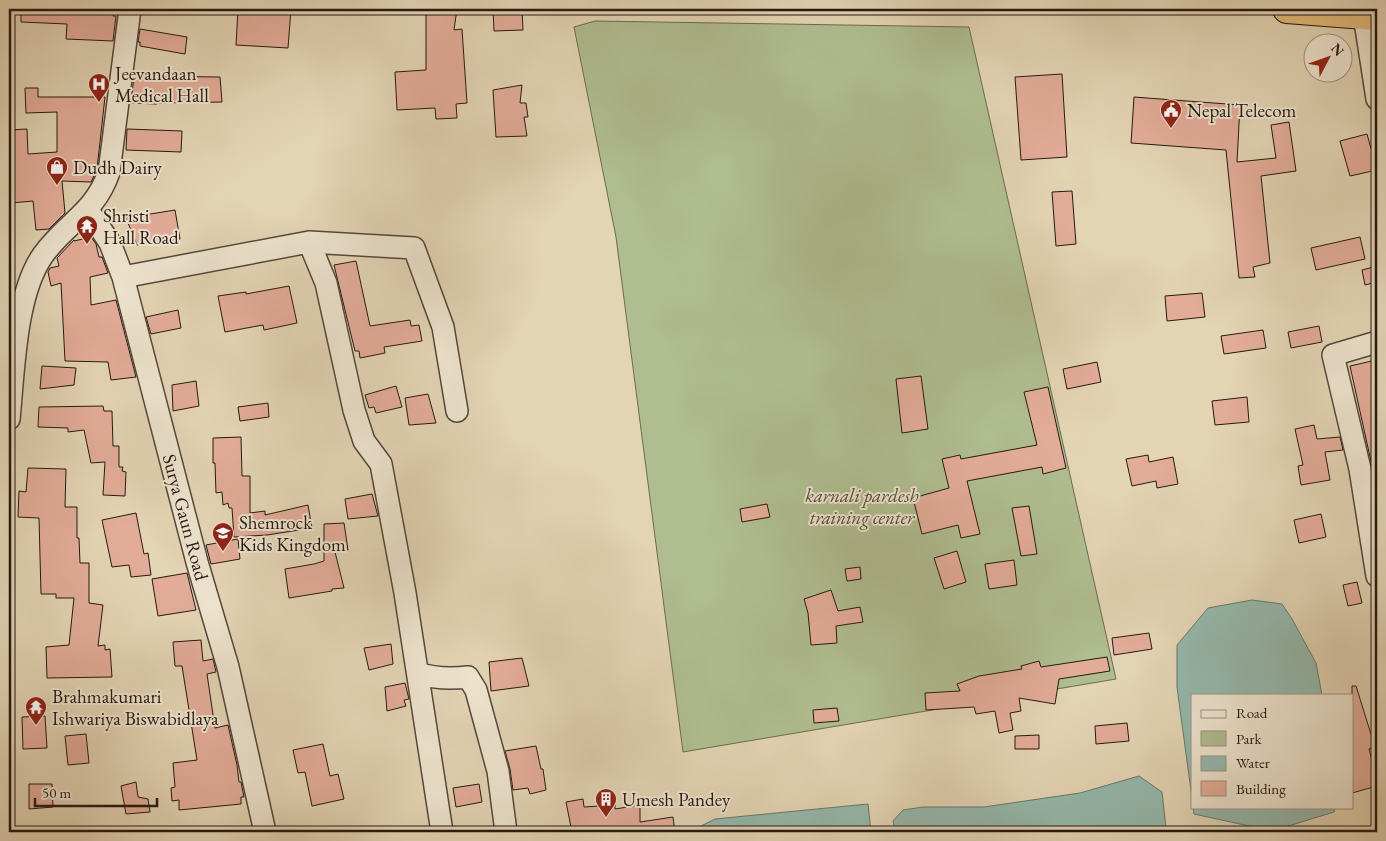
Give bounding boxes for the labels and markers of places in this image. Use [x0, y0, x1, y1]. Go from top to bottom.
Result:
place label: Jeevandaan Medical Hall [113, 61, 209, 108]
hospital icon: Jeevandaan Medical Hall [87, 72, 111, 103]
public building icon: Nepal Telecom [1159, 98, 1183, 129]
place label: Nepal Telecom [1187, 98, 1297, 123]
shop icon: Dudh Dairy [45, 155, 69, 186]
place label: Dudh Dairy [73, 155, 162, 180]
place label: Shristi Hall Road [103, 203, 179, 250]
temple icon: Shristi Hall Road [75, 214, 99, 245]
place label: Shemrock Kids Kingdom [239, 510, 346, 557]
school or university icon: Shemrock Kids Kingdom [211, 521, 235, 552]
place label: Brahmakumari Ishwariya Biswabidlaya [52, 684, 219, 731]
temple icon: Brahmakumari Ishwariya Biswabidlaya [24, 695, 48, 726]
building icon: Umesh Pandey [594, 787, 618, 818]
place label: Umesh Pandey [622, 787, 731, 812]

